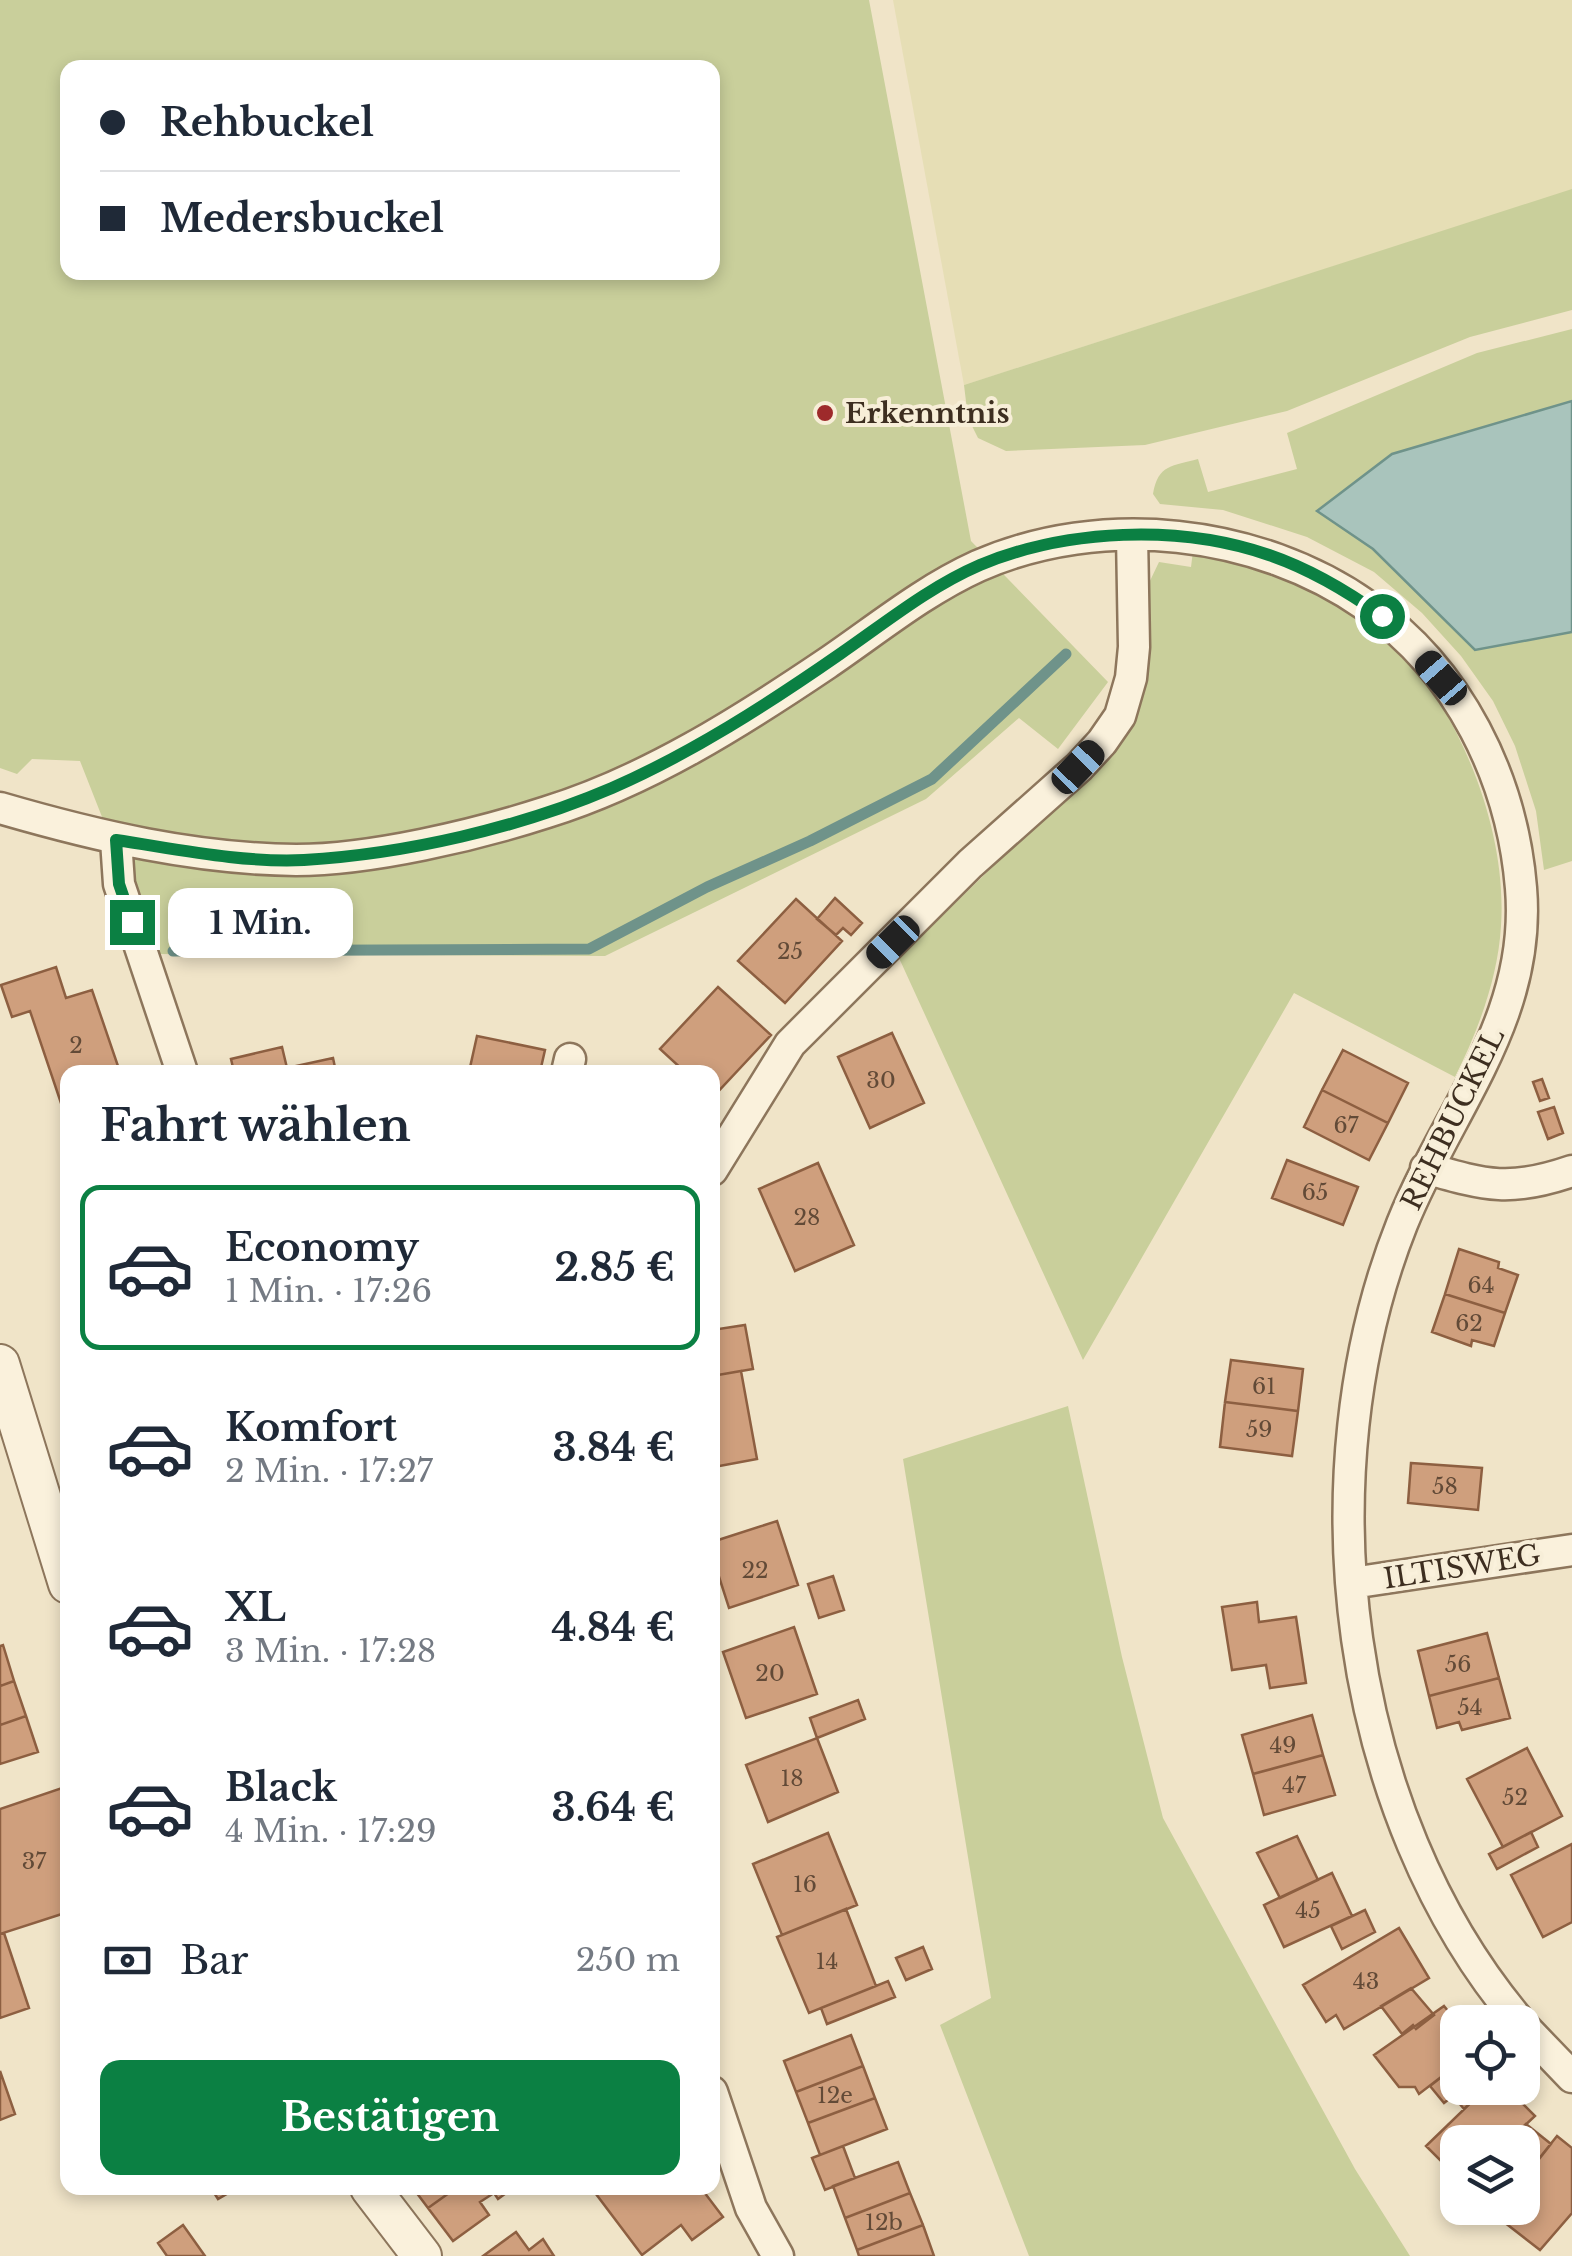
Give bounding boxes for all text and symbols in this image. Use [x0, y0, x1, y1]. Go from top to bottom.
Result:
text: Rehbuckel [160, 99, 374, 146]
text: Medersbuckel [160, 195, 444, 242]
place label: Erkenntnis [845, 396, 1009, 431]
marker: Erkenntnis [814, 402, 836, 424]
route start [1360, 594, 1405, 639]
car [1410, 646, 1472, 710]
car [1046, 735, 1110, 799]
callout: 1 Min. [167, 887, 352, 957]
route end [110, 900, 155, 945]
text: 1 Min. [209, 903, 312, 943]
car [861, 910, 925, 974]
house number: 25 [777, 938, 803, 965]
street label: REHBUCKEL [1394, 1022, 1512, 1216]
house number: 2 [69, 1032, 83, 1059]
house number: 30 [866, 1067, 896, 1094]
text: Fahrt wählen [100, 1097, 411, 1153]
house number: 67 [1333, 1112, 1360, 1139]
house number: 65 [1302, 1179, 1328, 1206]
house number: 28 [794, 1204, 820, 1231]
icon: car [105, 1223, 195, 1313]
text: Economy [225, 1224, 419, 1271]
text: 2.85 € [555, 1244, 675, 1291]
text: 1 Min. · 17:26 [225, 1271, 432, 1311]
house number: 64 [1467, 1272, 1495, 1299]
house number: 62 [1455, 1310, 1483, 1337]
house number: 61 [1252, 1373, 1276, 1400]
icon: car [105, 1403, 195, 1493]
text: Komfort [225, 1404, 397, 1451]
house number: 59 [1246, 1416, 1272, 1443]
text: 3.84 € [552, 1424, 675, 1471]
text: 2 Min. · 17:27 [225, 1451, 433, 1491]
house number: 58 [1432, 1473, 1458, 1500]
street label: ILTISWEG [1381, 1537, 1543, 1597]
house number: 22 [741, 1557, 769, 1584]
icon: car [105, 1583, 195, 1673]
text: XL [225, 1584, 286, 1631]
text: 4.84 € [551, 1604, 675, 1651]
text: 3 Min. · 17:28 [225, 1631, 436, 1671]
house number: 56 [1445, 1651, 1471, 1678]
house number: 20 [755, 1660, 785, 1687]
house number: 54 [1457, 1694, 1483, 1721]
house number: 49 [1269, 1732, 1297, 1759]
icon: car [105, 1763, 195, 1853]
text: Black [225, 1764, 337, 1811]
house number: 18 [780, 1765, 804, 1792]
house number: 47 [1282, 1772, 1307, 1799]
text: 3.64 € [551, 1784, 675, 1831]
house number: 52 [1502, 1784, 1528, 1811]
text: 4 Min. · 17:29 [225, 1811, 436, 1851]
house number: 37 [22, 1848, 47, 1875]
house number: 16 [793, 1871, 817, 1898]
house number: 45 [1295, 1897, 1321, 1924]
icon: cash [100, 1933, 155, 1988]
text: Bar [180, 1937, 248, 1984]
text: 250 m [576, 1940, 680, 1980]
house number: 14 [816, 1948, 838, 1975]
house number: 43 [1353, 1968, 1379, 1995]
map controls [1440, 2005, 1540, 2225]
button: locate [1440, 2005, 1540, 2105]
button: Bestätigen [100, 2060, 680, 2175]
house number: 12e [817, 2082, 853, 2109]
button: layers [1440, 2125, 1540, 2225]
house number: 12b [865, 2209, 903, 2236]

